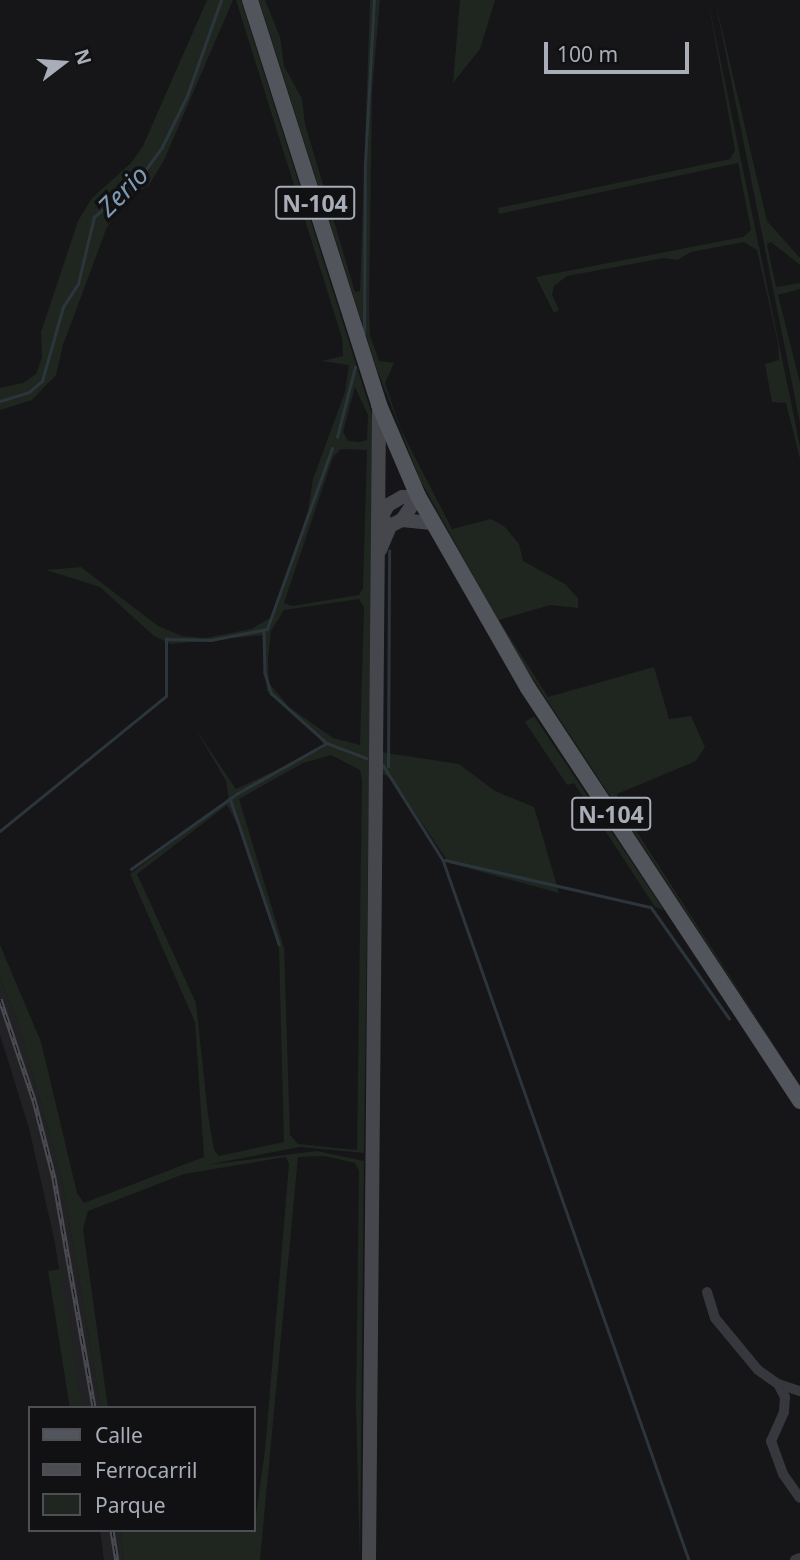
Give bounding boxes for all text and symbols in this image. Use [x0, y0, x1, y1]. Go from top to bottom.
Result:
north arrow [28, 28, 98, 98]
scale bar [548, 28, 693, 72]
text: 100 m [557, 40, 618, 68]
text: N [68, 46, 98, 68]
water label: Zerio [91, 159, 155, 223]
road number: N-104 [275, 184, 355, 222]
road number: N-104 [571, 794, 651, 834]
legend [28, 1406, 256, 1532]
text: Calle [95, 1421, 143, 1449]
text: Ferrocarril [95, 1456, 197, 1484]
text: Parque [95, 1491, 165, 1519]

